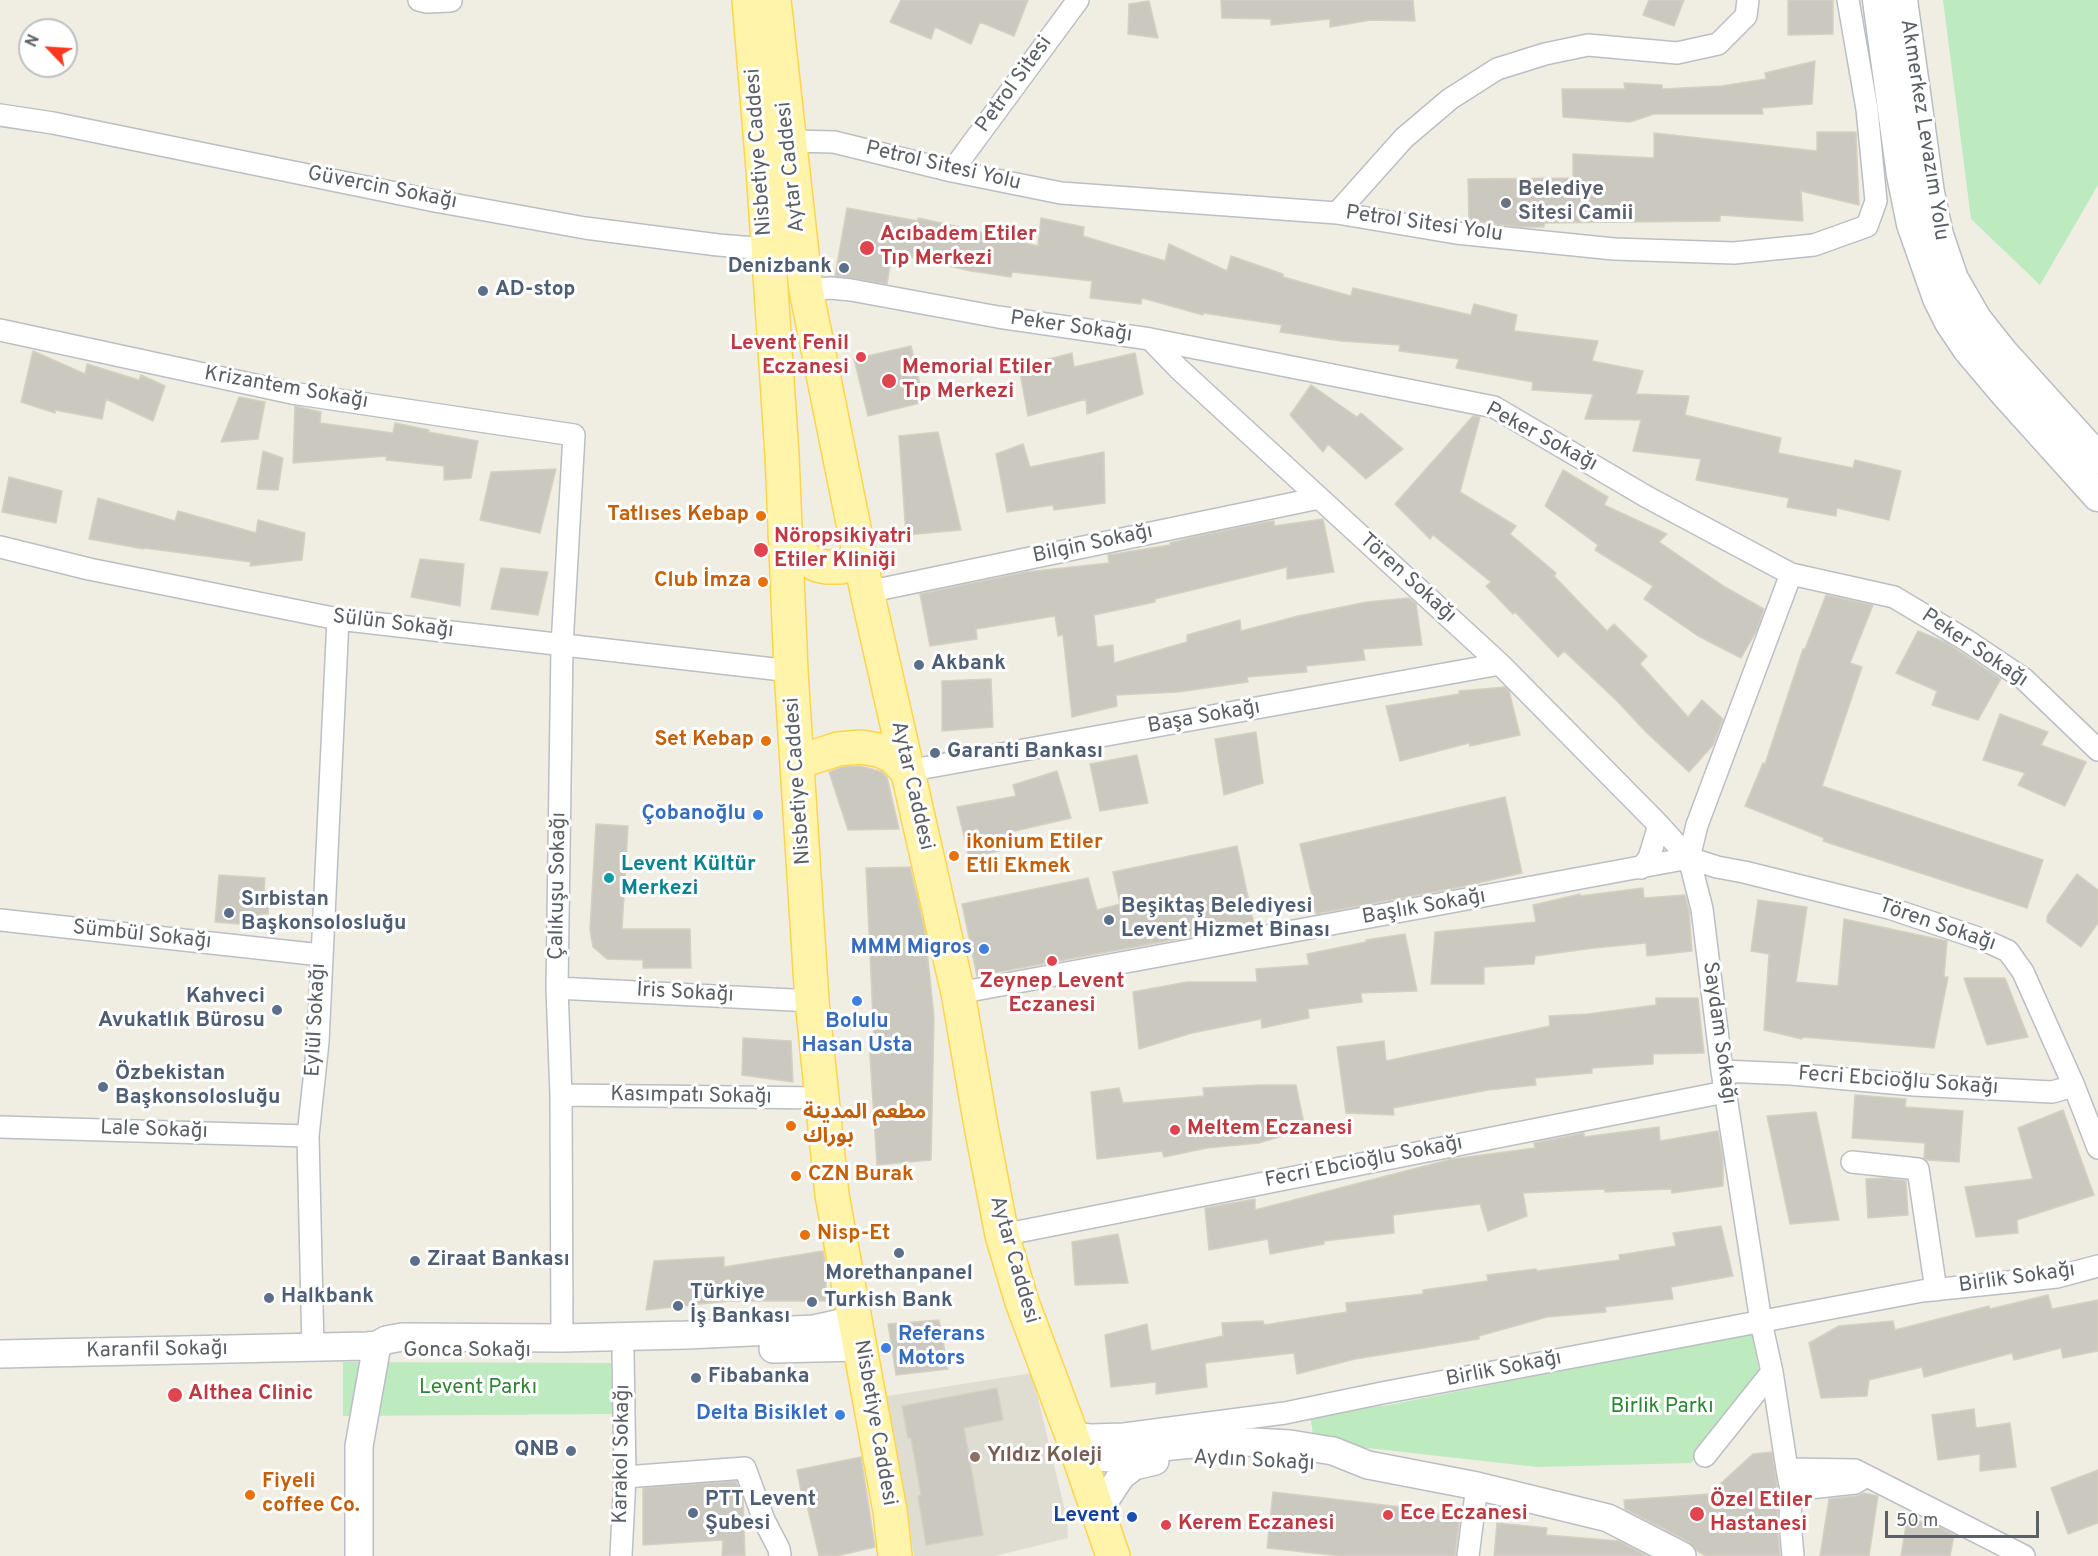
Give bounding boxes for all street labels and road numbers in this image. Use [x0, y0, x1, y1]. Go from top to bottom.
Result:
street label: Akmerkez Levazım Yolu [1893, 18, 1953, 242]
street label: Petrol Sitesi [972, 32, 1058, 138]
street label: Nisbetiye Caddesi [742, 67, 778, 237]
street label: Aytar Caddesi [773, 100, 811, 234]
street label: Petrol Sitesi Yolu [863, 137, 1023, 197]
street label: Güvercin Sokağı [305, 162, 459, 216]
street label: Petrol Sitesi Yolu [1344, 201, 1504, 249]
street label: Peker Sokağı [1008, 307, 1134, 349]
street label: Krizantem Sokağı [202, 362, 370, 416]
street label: Peker Sokağı [1481, 398, 1601, 478]
street label: Bilgin Sokağı [1031, 520, 1155, 570]
street label: Tören Sokağı [1353, 529, 1461, 629]
street label: Peker Sokağı [1916, 604, 2032, 694]
street label: Sülün Sokağı [331, 605, 455, 645]
street label: Nisbetiye Caddesi [781, 696, 817, 866]
street label: Başa Sokağı [1146, 696, 1262, 740]
street label: Aytar Caddesi [884, 719, 938, 853]
street label: Çalıkuşu Sokağı [545, 812, 573, 960]
street label: Başlık Sokağı [1360, 885, 1488, 931]
street label: Tören Sokağı [1875, 894, 1999, 958]
street label: Sümbül Sokağı [71, 916, 213, 956]
street label: Saydam Sokağı [1696, 960, 1740, 1106]
street label: Eylül Sokağı [301, 963, 333, 1077]
street label: İris Sokağı [636, 979, 734, 1009]
street label: Fecri Ebcioğlu Sokağı [1797, 1062, 1999, 1102]
street label: Kasımpatı Sokağı [610, 1083, 772, 1111]
street label: Lale Sokağı [100, 1117, 208, 1145]
street label: Fecri Ebcioğlu Sokağı [1263, 1131, 1465, 1195]
street label: Aytar Caddesi [983, 1193, 1043, 1327]
street label: Birlik Sokağı [1957, 1258, 2077, 1300]
street label: Karanfil Sokağı [86, 1337, 228, 1365]
street label: Nisbetiye Caddesi [847, 1338, 901, 1508]
street label: Gonca Sokağı [403, 1339, 531, 1365]
street label: Birlik Sokağı [1444, 1346, 1564, 1394]
street label: Karakol Sokağı [609, 1384, 637, 1524]
street label: Aydın Sokağı [1193, 1446, 1315, 1478]

